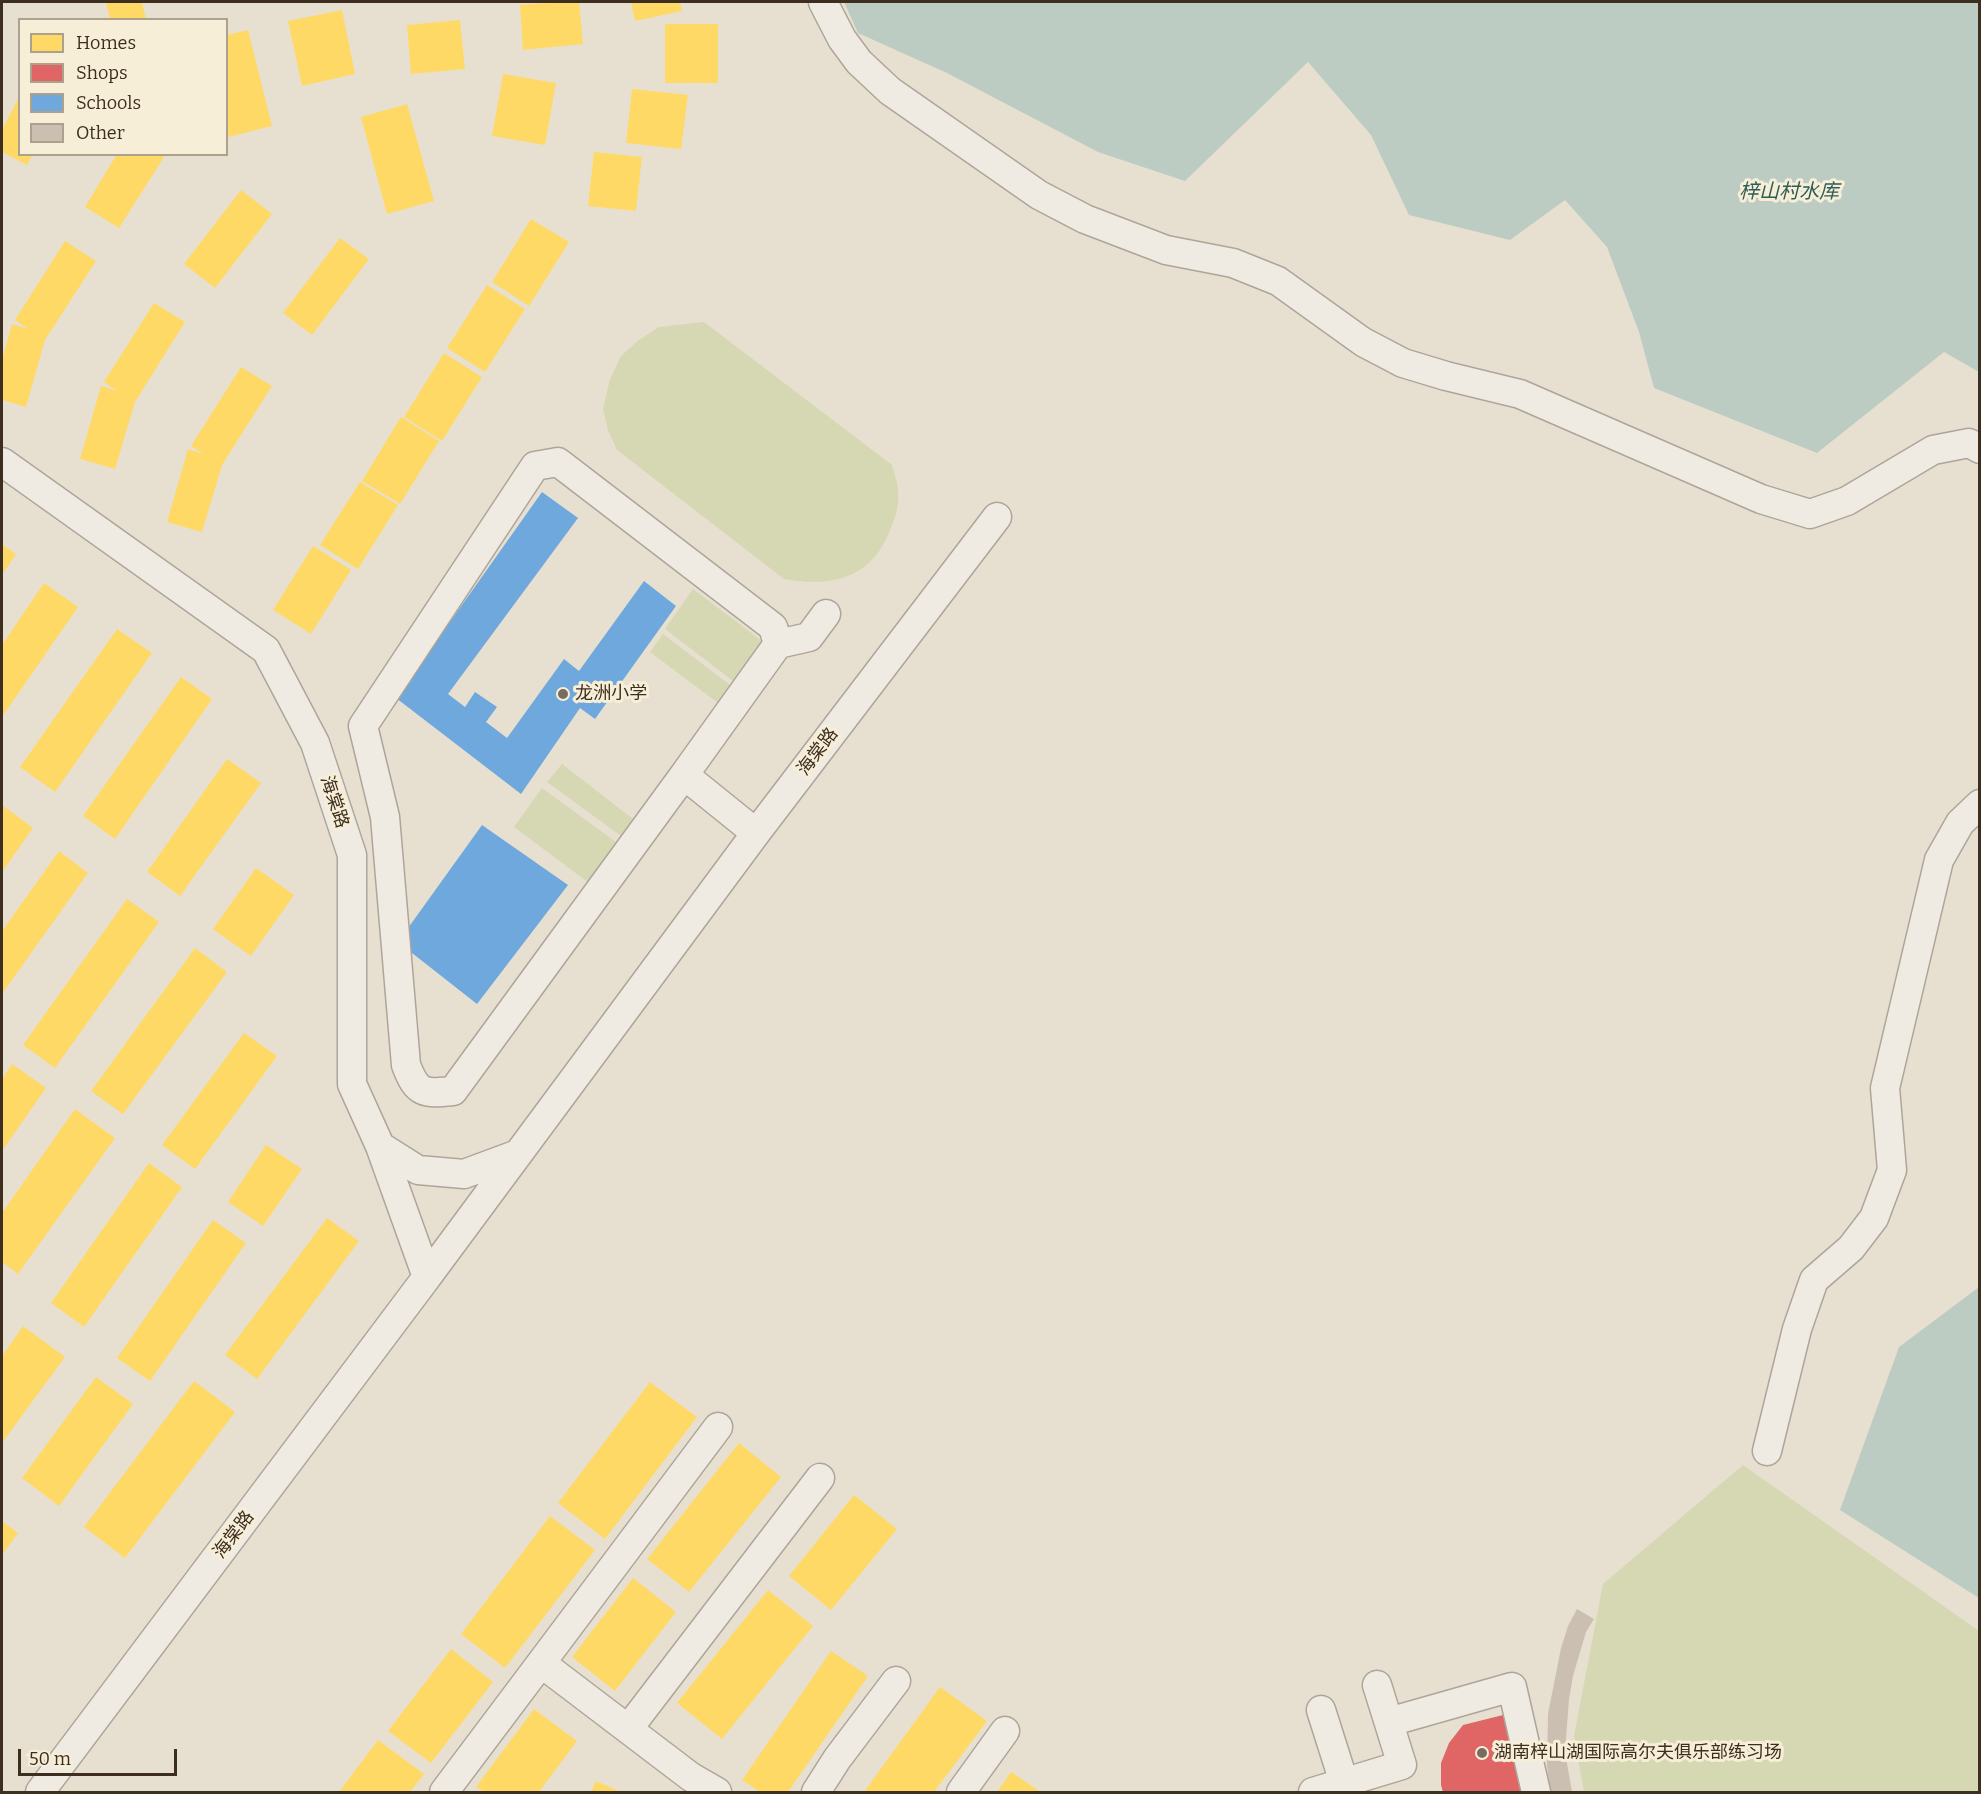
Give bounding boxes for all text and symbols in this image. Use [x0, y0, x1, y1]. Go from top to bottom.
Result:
legend [18, 18, 228, 156]
text: Homes [76, 32, 136, 54]
text: Shops [76, 62, 128, 84]
text: Schools [76, 92, 141, 114]
text: Other [76, 122, 125, 144]
water label: 梓山村水库 [1739, 180, 1839, 204]
place label: 龙洲小学 [575, 683, 647, 705]
marker: 龙洲小学 [556, 687, 570, 701]
street label: 海棠路 [793, 724, 843, 780]
street label: 海棠路 [315, 773, 353, 831]
street label: 海棠路 [209, 1507, 259, 1563]
scale bar [21, 1737, 180, 1775]
place label: 湖南梓山湖国际高尔夫俱乐部练习场 [1494, 1742, 1782, 1764]
marker: 湖南梓山湖国际高尔夫俱乐部练习场 [1475, 1746, 1489, 1760]
text: 50 m [29, 1748, 71, 1770]

